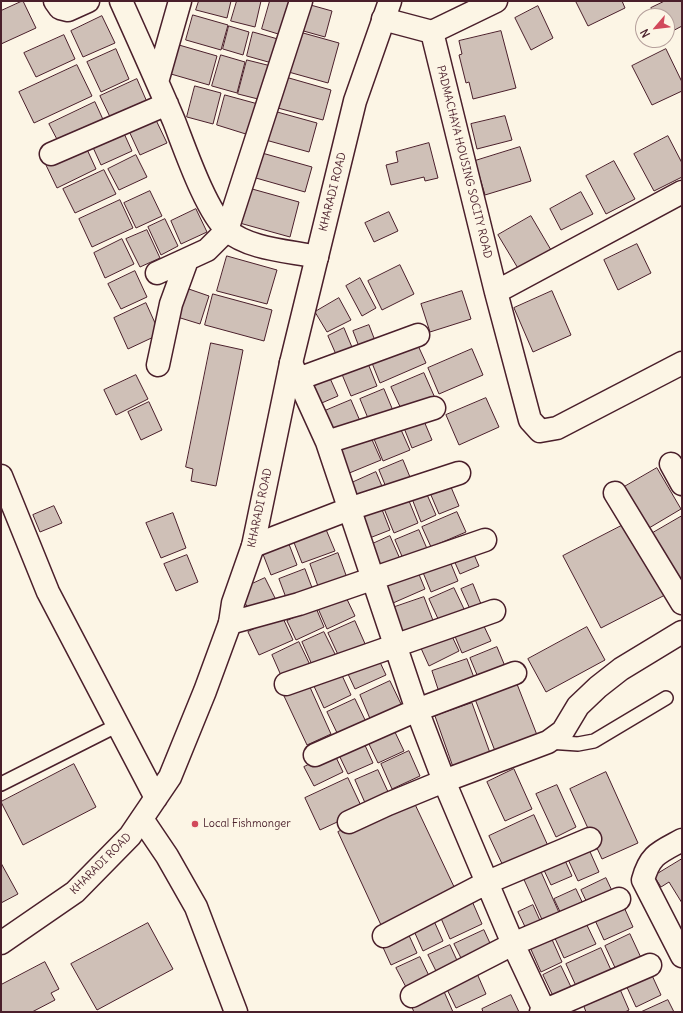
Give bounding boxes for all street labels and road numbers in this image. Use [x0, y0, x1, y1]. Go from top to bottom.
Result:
street label: PADMACHAYA HOUSING SOCITY ROAD [434, 64, 494, 260]
street label: KHARADI ROAD [317, 151, 349, 233]
street label: KHARADI ROAD [245, 467, 275, 549]
street label: KHARADI ROAD [68, 831, 134, 897]

